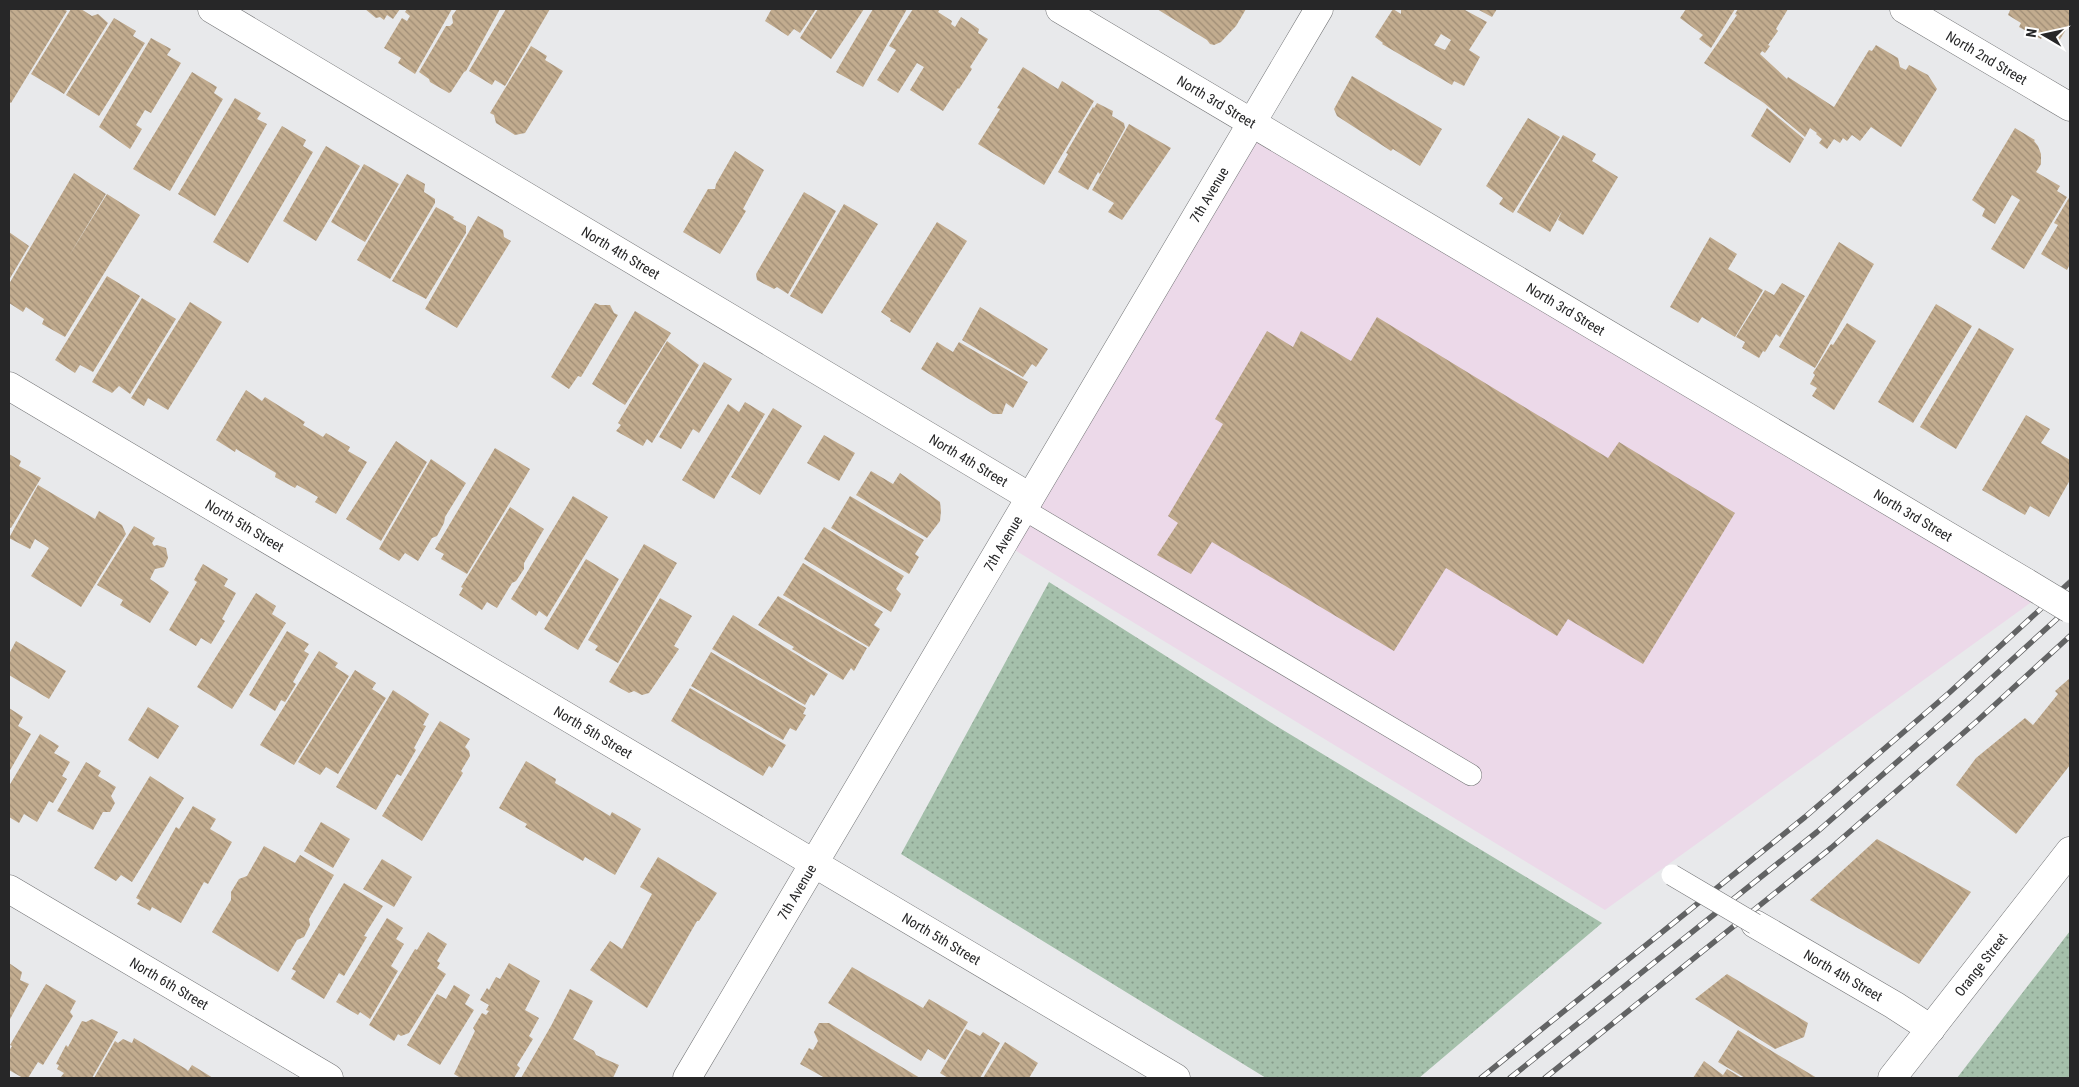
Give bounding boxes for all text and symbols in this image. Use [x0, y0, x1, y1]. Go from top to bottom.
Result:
north arrow [2019, 10, 2069, 60]
street label: North 2nd Street [1944, 27, 2030, 89]
street label: North 3rd Street [1174, 72, 1259, 131]
street label: 7th Avenue [1187, 164, 1232, 225]
street label: North 4th Street [579, 223, 663, 282]
street label: North 3rd Street [1523, 280, 1608, 339]
street label: North 4th Street [927, 431, 1011, 490]
street label: North 3rd Street [1871, 486, 1955, 545]
street label: North 5th Street [203, 496, 287, 555]
street label: 7th Avenue [981, 513, 1026, 574]
street label: North 5th Street [551, 703, 635, 762]
street label: 7th Avenue [774, 861, 820, 923]
street label: North 5th Street [899, 909, 983, 968]
street label: Orange Street [1951, 930, 2010, 999]
street label: North 4th Street [1801, 946, 1885, 1005]
street label: North 6th Street [127, 954, 211, 1013]

